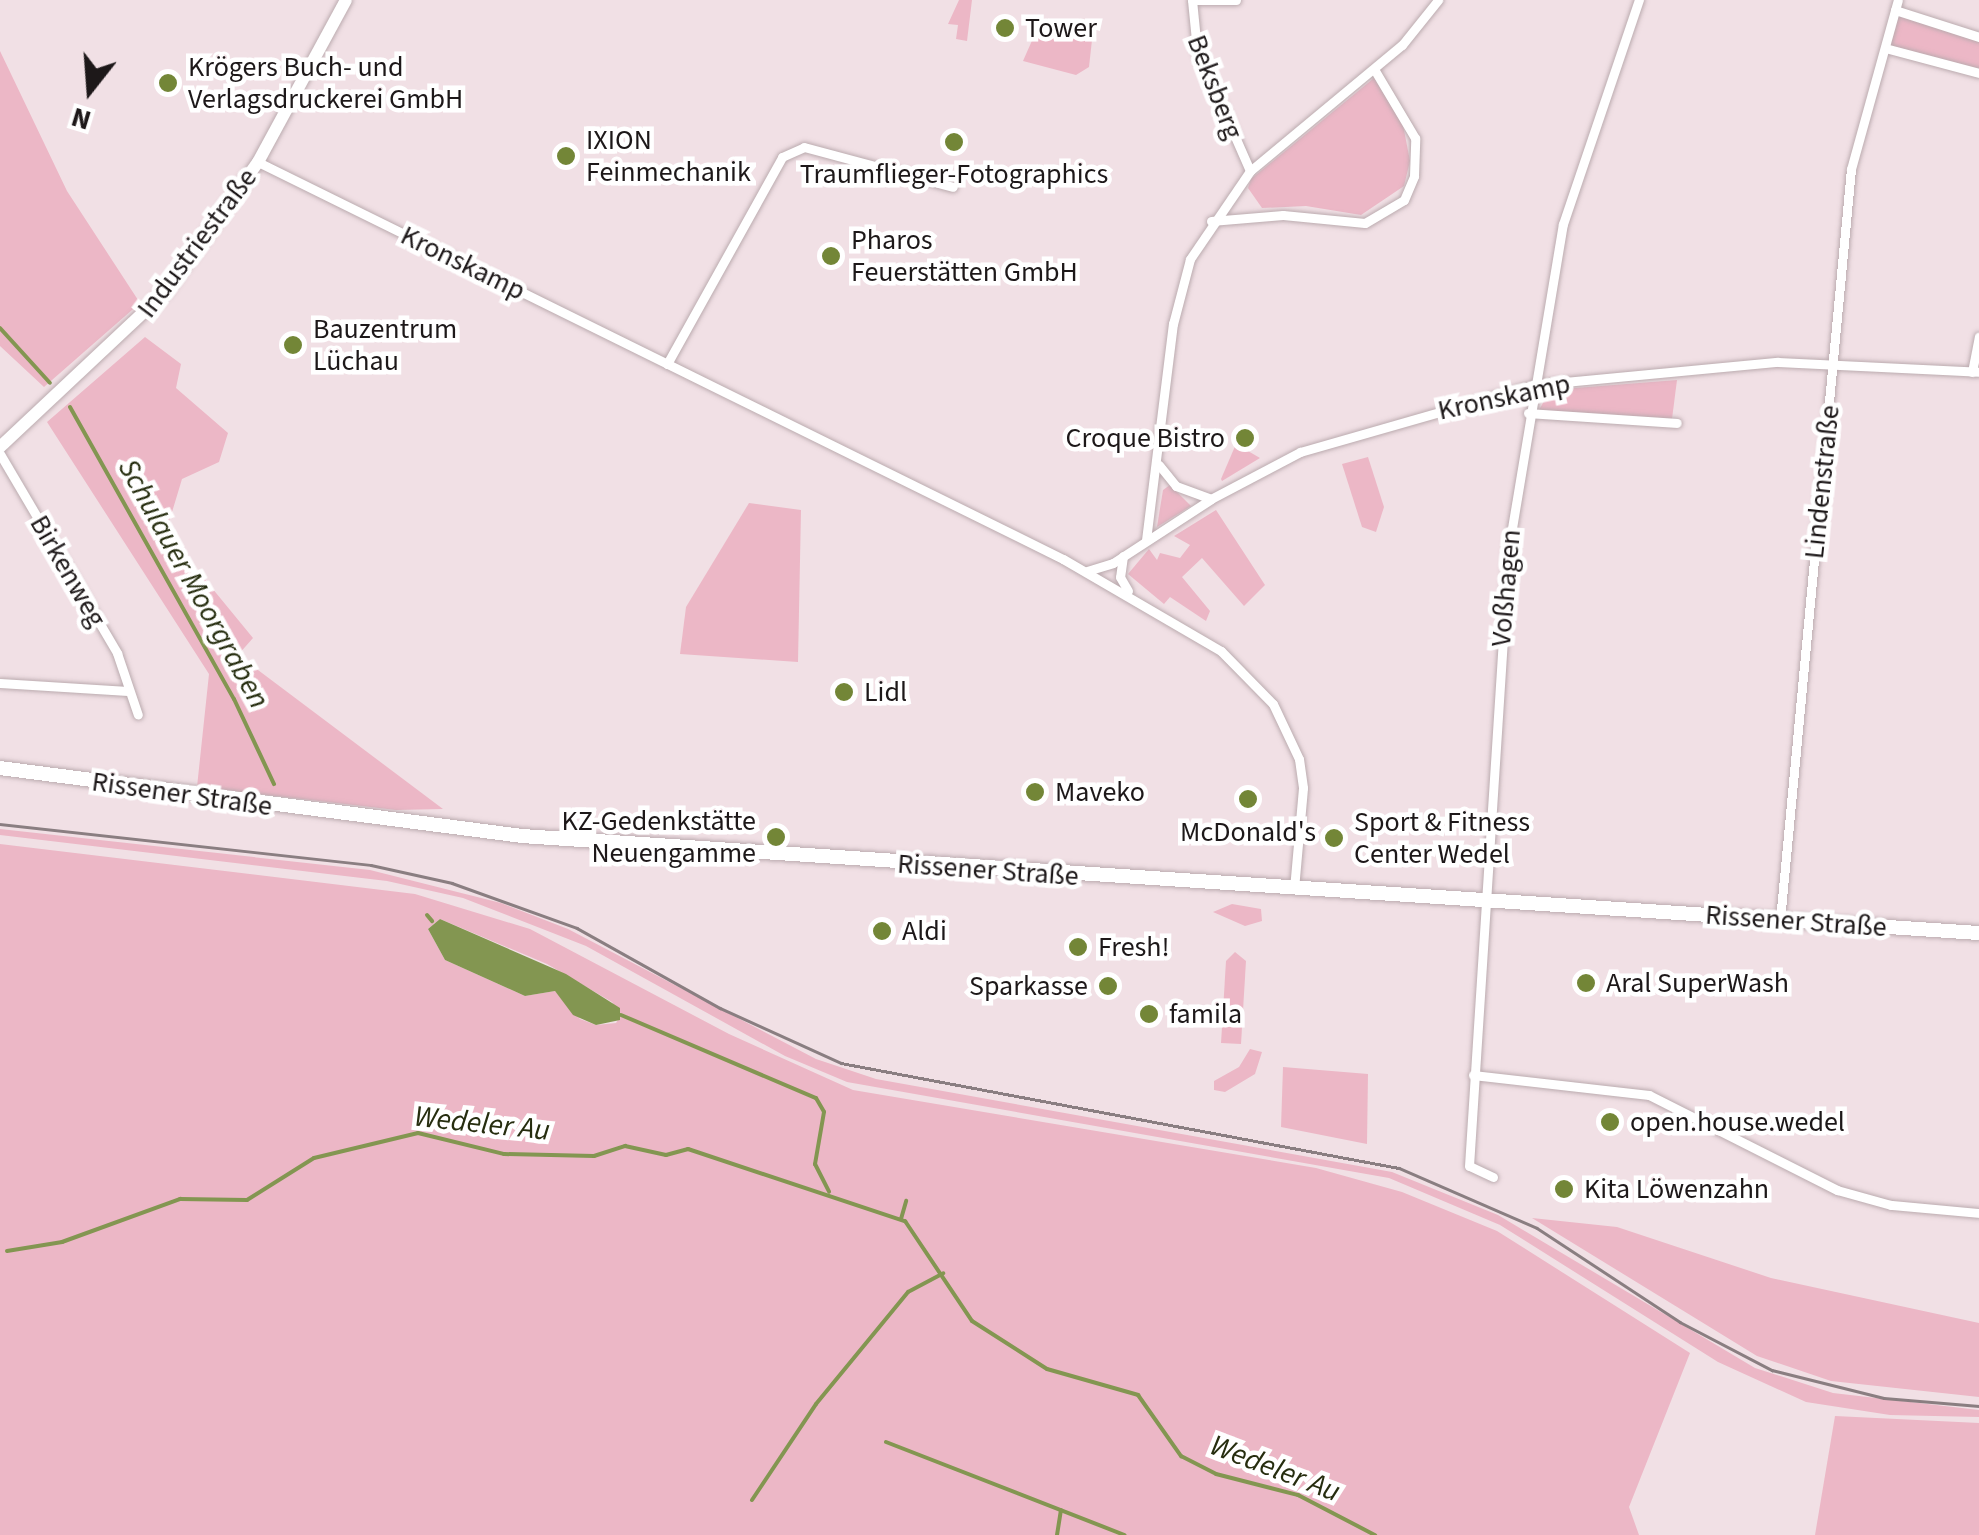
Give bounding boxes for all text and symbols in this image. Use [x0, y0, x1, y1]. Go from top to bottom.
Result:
place label: Tower [1025, 11, 1097, 45]
marker: Tower [994, 17, 1016, 39]
street label: Beksberg [1180, 30, 1250, 144]
north arrow [40, 40, 140, 140]
place label: Krögers Buch- und Verlagsdruckerei GmbH [188, 50, 463, 116]
marker: Krögers Buch- und Verlagsdruckerei GmbH [157, 72, 179, 94]
text: N [66, 97, 96, 141]
place label: IXION Feinmechanik [586, 123, 751, 189]
marker: Traumflieger-Fotographics [943, 131, 965, 153]
marker: IXION Feinmechanik [555, 145, 577, 167]
place label: Traumflieger-Fotographics [800, 157, 1108, 191]
street label: Industriestraße [130, 162, 264, 324]
street label: Kronskamp [395, 218, 531, 308]
place label: Pharos Feuerstätten GmbH [851, 223, 1078, 289]
marker: Pharos Feuerstätten GmbH [820, 245, 842, 267]
place label: Bauzentrum Lüchau [313, 312, 457, 378]
marker: Bauzentrum Lüchau [282, 334, 304, 356]
street label: Kronskamp [1435, 367, 1573, 427]
street label: Lindenstraße [1797, 403, 1847, 561]
place label: Croque Bistro [1066, 421, 1225, 455]
marker: Croque Bistro [1234, 427, 1256, 449]
water label: Schulauer Moorgraben [109, 453, 277, 715]
street label: Birkenweg [23, 509, 113, 633]
street label: Voßhagen [1484, 528, 1528, 648]
place label: Lidl [864, 675, 907, 709]
marker: Lidl [833, 681, 855, 703]
street label: Rissener Straße [90, 765, 274, 823]
place label: Maveko [1055, 775, 1145, 809]
marker: Maveko [1024, 781, 1046, 803]
marker: McDonald's [1237, 788, 1259, 810]
place label: KZ-Gedenkstätte Neuengamme [562, 804, 756, 870]
place label: Sport & Fitness Center Wedel [1354, 805, 1530, 871]
place label: McDonald's [1180, 815, 1316, 849]
marker: KZ-Gedenkstätte Neuengamme [765, 826, 787, 848]
marker: Sport & Fitness Center Wedel [1323, 827, 1345, 849]
street label: Rissener Straße [896, 847, 1080, 893]
street label: Rissener Straße [1704, 898, 1888, 944]
place label: Aldi [902, 914, 947, 948]
marker: Aldi [871, 920, 893, 942]
place label: Fresh! [1098, 930, 1170, 964]
marker: Fresh! [1067, 936, 1089, 958]
place label: Aral SuperWash [1606, 966, 1789, 1000]
place label: Sparkasse [969, 969, 1088, 1003]
marker: Aral SuperWash [1575, 972, 1597, 994]
marker: Sparkasse [1097, 975, 1119, 997]
place label: famila [1169, 997, 1242, 1031]
marker: famila [1138, 1003, 1160, 1025]
water label: Wedeler Au [412, 1099, 552, 1149]
place label: open.house.wedel [1630, 1105, 1845, 1139]
marker: open.house.wedel [1599, 1111, 1621, 1133]
place label: Kita Löwenzahn [1584, 1172, 1769, 1206]
marker: Kita Löwenzahn [1553, 1178, 1575, 1200]
water label: Wedeler Au [1205, 1428, 1345, 1510]

